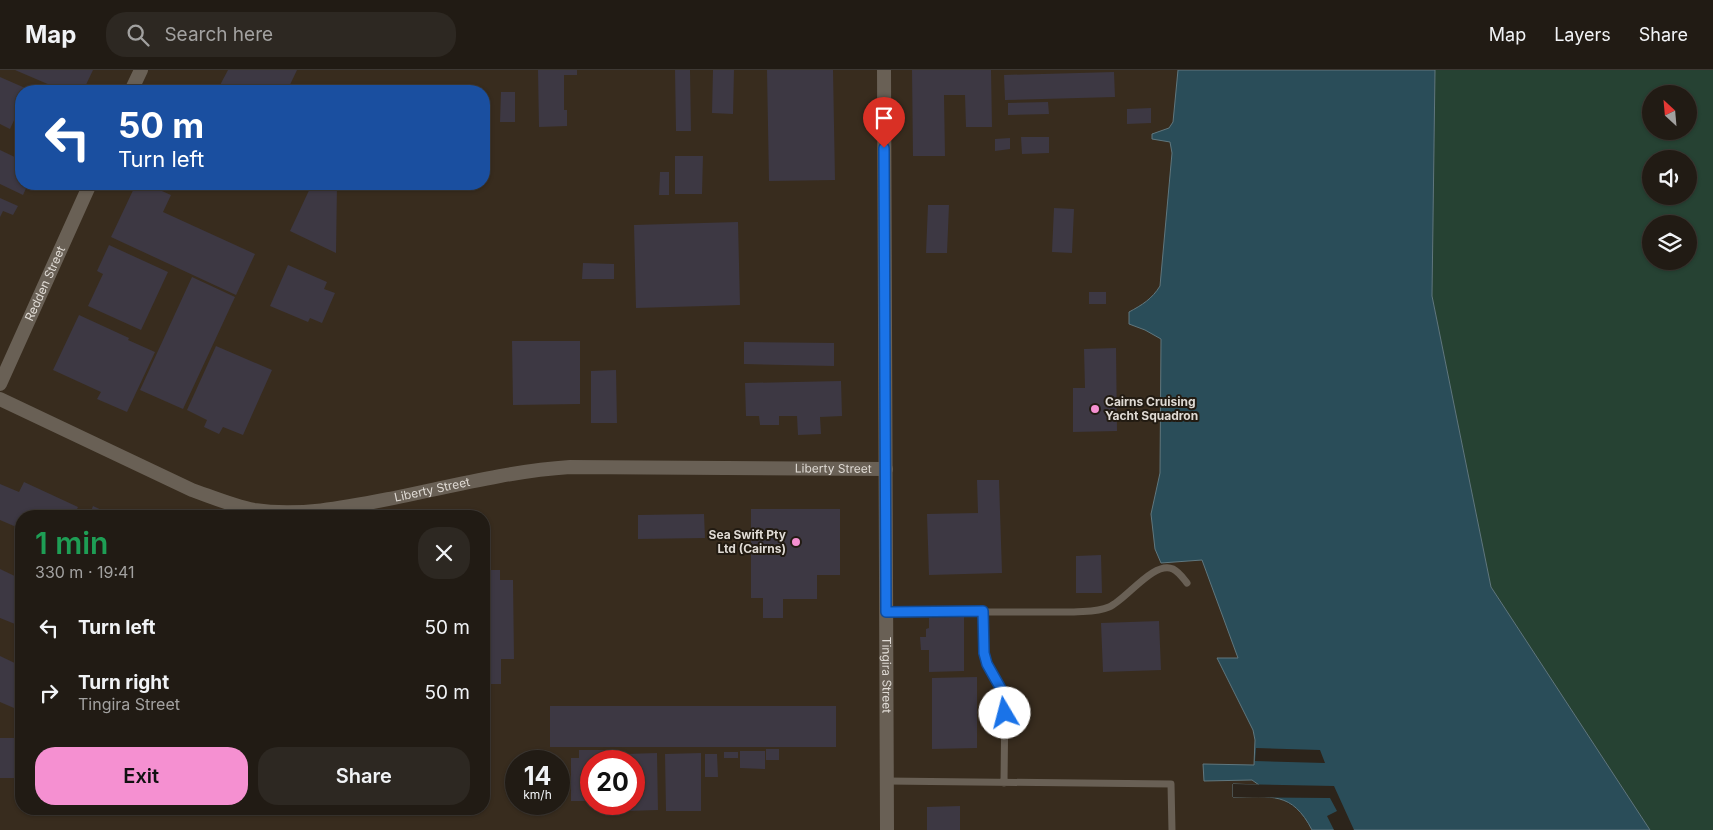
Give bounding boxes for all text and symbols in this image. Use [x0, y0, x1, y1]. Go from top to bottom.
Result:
search box [106, 12, 456, 57]
text: Map [25, 20, 76, 49]
icon: search [124, 21, 152, 49]
text: Search here [164, 23, 273, 46]
text: Map [1489, 24, 1526, 45]
text: Layers [1554, 24, 1611, 45]
text: Share [1639, 24, 1688, 45]
north arrow [1642, 85, 1698, 140]
map controls [1642, 85, 1697, 270]
pin [863, 97, 905, 148]
text: 50 m [118, 104, 204, 146]
icon: arrive [870, 104, 898, 132]
icon: left [35, 105, 100, 170]
text: Turn left [118, 146, 204, 172]
button: sound [1642, 150, 1697, 205]
button: layers [1642, 215, 1697, 270]
street label: Redden Street [21, 244, 68, 323]
place label: Cairns Cruising Yacht Squadron [1105, 394, 1198, 423]
marker: Cairns Cruising Yacht Squadron [1089, 403, 1101, 415]
street label: Liberty Street [795, 460, 872, 476]
street label: Liberty Street [393, 474, 471, 505]
text: 1 min [35, 525, 108, 561]
button: close [418, 527, 470, 579]
place label: Sea Swift Pty Ltd (Cairns) [709, 527, 787, 556]
marker: Sea Swift Pty Ltd (Cairns) [790, 536, 802, 548]
text: 330 m · 19:41 [35, 562, 135, 582]
icon: left [35, 614, 63, 642]
text: Turn left [78, 616, 156, 639]
text: 50 m [424, 616, 470, 639]
street label: Tingira Street [879, 637, 895, 713]
text: Turn right [78, 671, 169, 694]
icon: right [35, 679, 63, 707]
text: 50 m [424, 681, 470, 704]
position arrow [978, 686, 1030, 738]
text: Tingira Street [78, 694, 180, 714]
button: Exit [35, 747, 248, 805]
button: Share [258, 747, 470, 805]
speed limit sign: 20 [580, 750, 645, 815]
text: 14 [524, 761, 551, 791]
text: km/h [523, 787, 552, 802]

